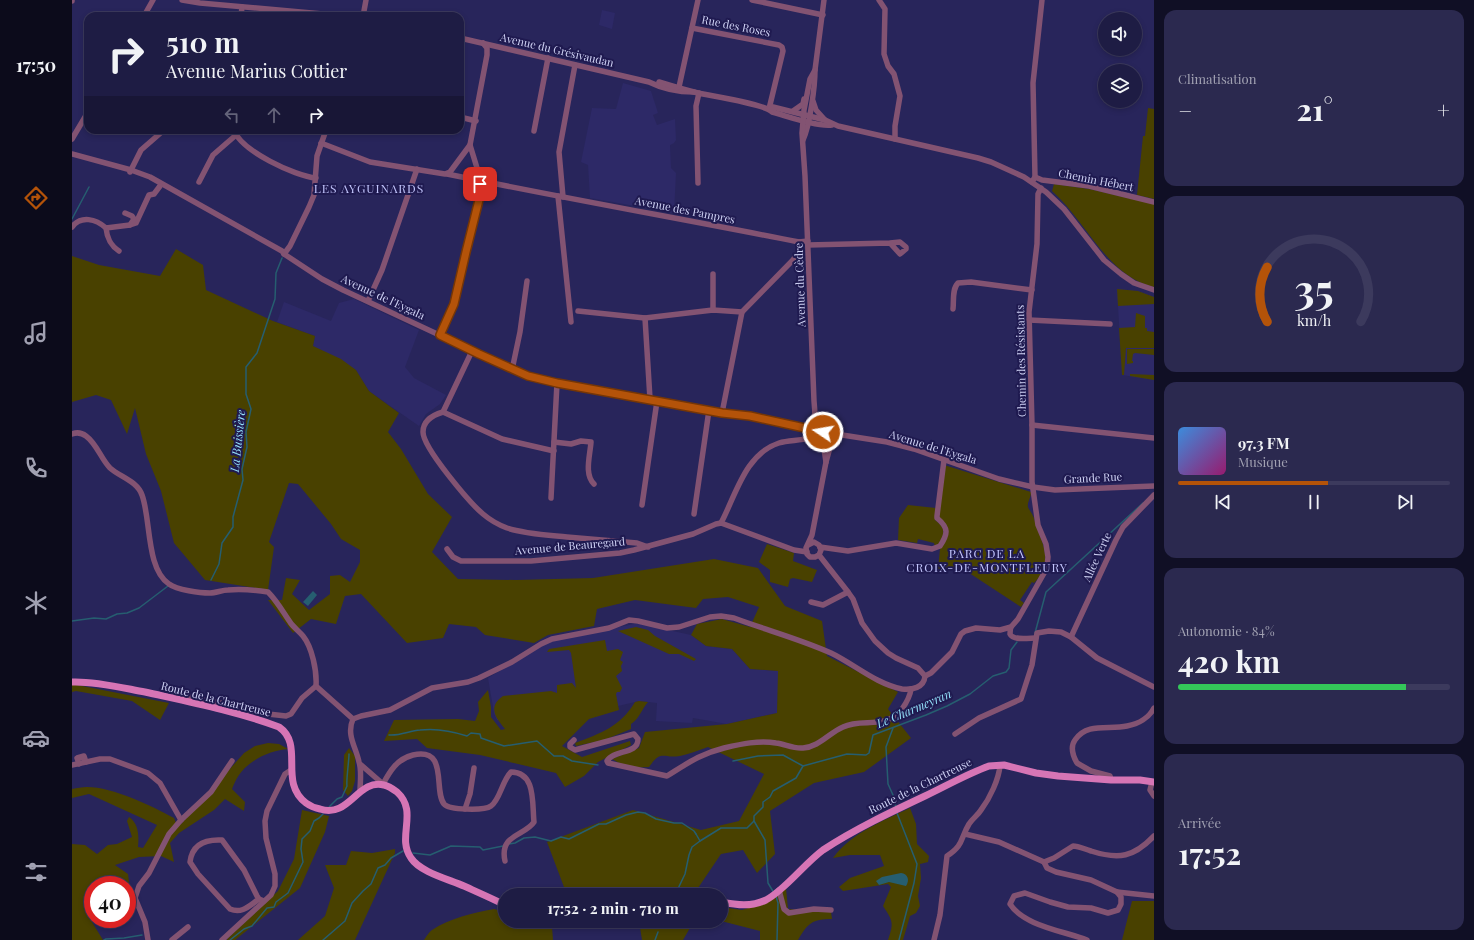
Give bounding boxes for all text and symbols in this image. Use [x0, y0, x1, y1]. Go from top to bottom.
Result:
street label: Rue des Roses [700, 11, 772, 40]
map controls [1098, 12, 1142, 108]
button: sound [1098, 12, 1142, 56]
text: 510 m [166, 23, 240, 60]
icon: right [100, 28, 152, 80]
street label: Avenue du Grésivaudan [498, 29, 616, 70]
text: 17:50 [16, 53, 56, 77]
text: Avenue Marius Cottier [166, 59, 347, 83]
button: layers [1098, 64, 1142, 108]
text: Climatisation [1178, 70, 1256, 87]
text: 21° [1296, 89, 1333, 129]
text: − [1178, 95, 1192, 125]
text: + [1437, 95, 1450, 125]
icon: left [221, 104, 243, 126]
icon: ahead [263, 104, 285, 126]
icon: right [305, 104, 327, 126]
street label: Chemin Hébert [1057, 165, 1135, 194]
pin [463, 167, 497, 201]
icon: arrive [469, 173, 491, 195]
district label: LES AYGUINARDS [314, 180, 424, 196]
icon: directions [22, 184, 50, 212]
street label: Avenue des Pampres [633, 192, 737, 227]
street label: Avenue du Cèdre [791, 242, 809, 328]
text: 35 [1294, 260, 1334, 315]
street label: Avenue de l'Eygala [338, 270, 428, 323]
street label: Chemin des Résistants [1012, 305, 1029, 417]
text: km/h [1297, 311, 1332, 330]
icon: music [22, 319, 50, 347]
water label: La Buissière [226, 409, 248, 474]
position arrow [802, 411, 844, 453]
street label: Avenue de l'Eygala [887, 426, 979, 467]
text: 97.3 FM [1238, 433, 1290, 453]
text: Musique [1238, 453, 1288, 470]
icon: phone [22, 454, 50, 482]
street label: Grande Rue [1063, 468, 1123, 487]
icon: previous [1212, 491, 1234, 513]
icon: pause [1303, 491, 1325, 513]
icon: next [1394, 491, 1416, 513]
street label: Allée Verte [1078, 529, 1115, 585]
street label: Avenue de Beauregard [513, 533, 626, 558]
district label: PARC DE LA CROIX-DE-MONTFLEURY [906, 545, 1068, 575]
icon: climate [22, 589, 50, 617]
text: Autonomie · 84% [1178, 622, 1275, 639]
text: 420 km [1178, 641, 1280, 681]
street label: Route de la Chartreuse [160, 678, 273, 720]
water label: Le Charmeyran [873, 685, 953, 731]
icon: car [22, 724, 50, 752]
street label: Route de la Chartreuse [866, 754, 974, 817]
text: Arrivée [1178, 814, 1221, 831]
text: 17:52 [1178, 833, 1241, 873]
icon: filters [22, 858, 50, 886]
speed limit sign: 40 [84, 876, 136, 928]
text: 17:52 · 2 min · 710 m [547, 898, 679, 918]

